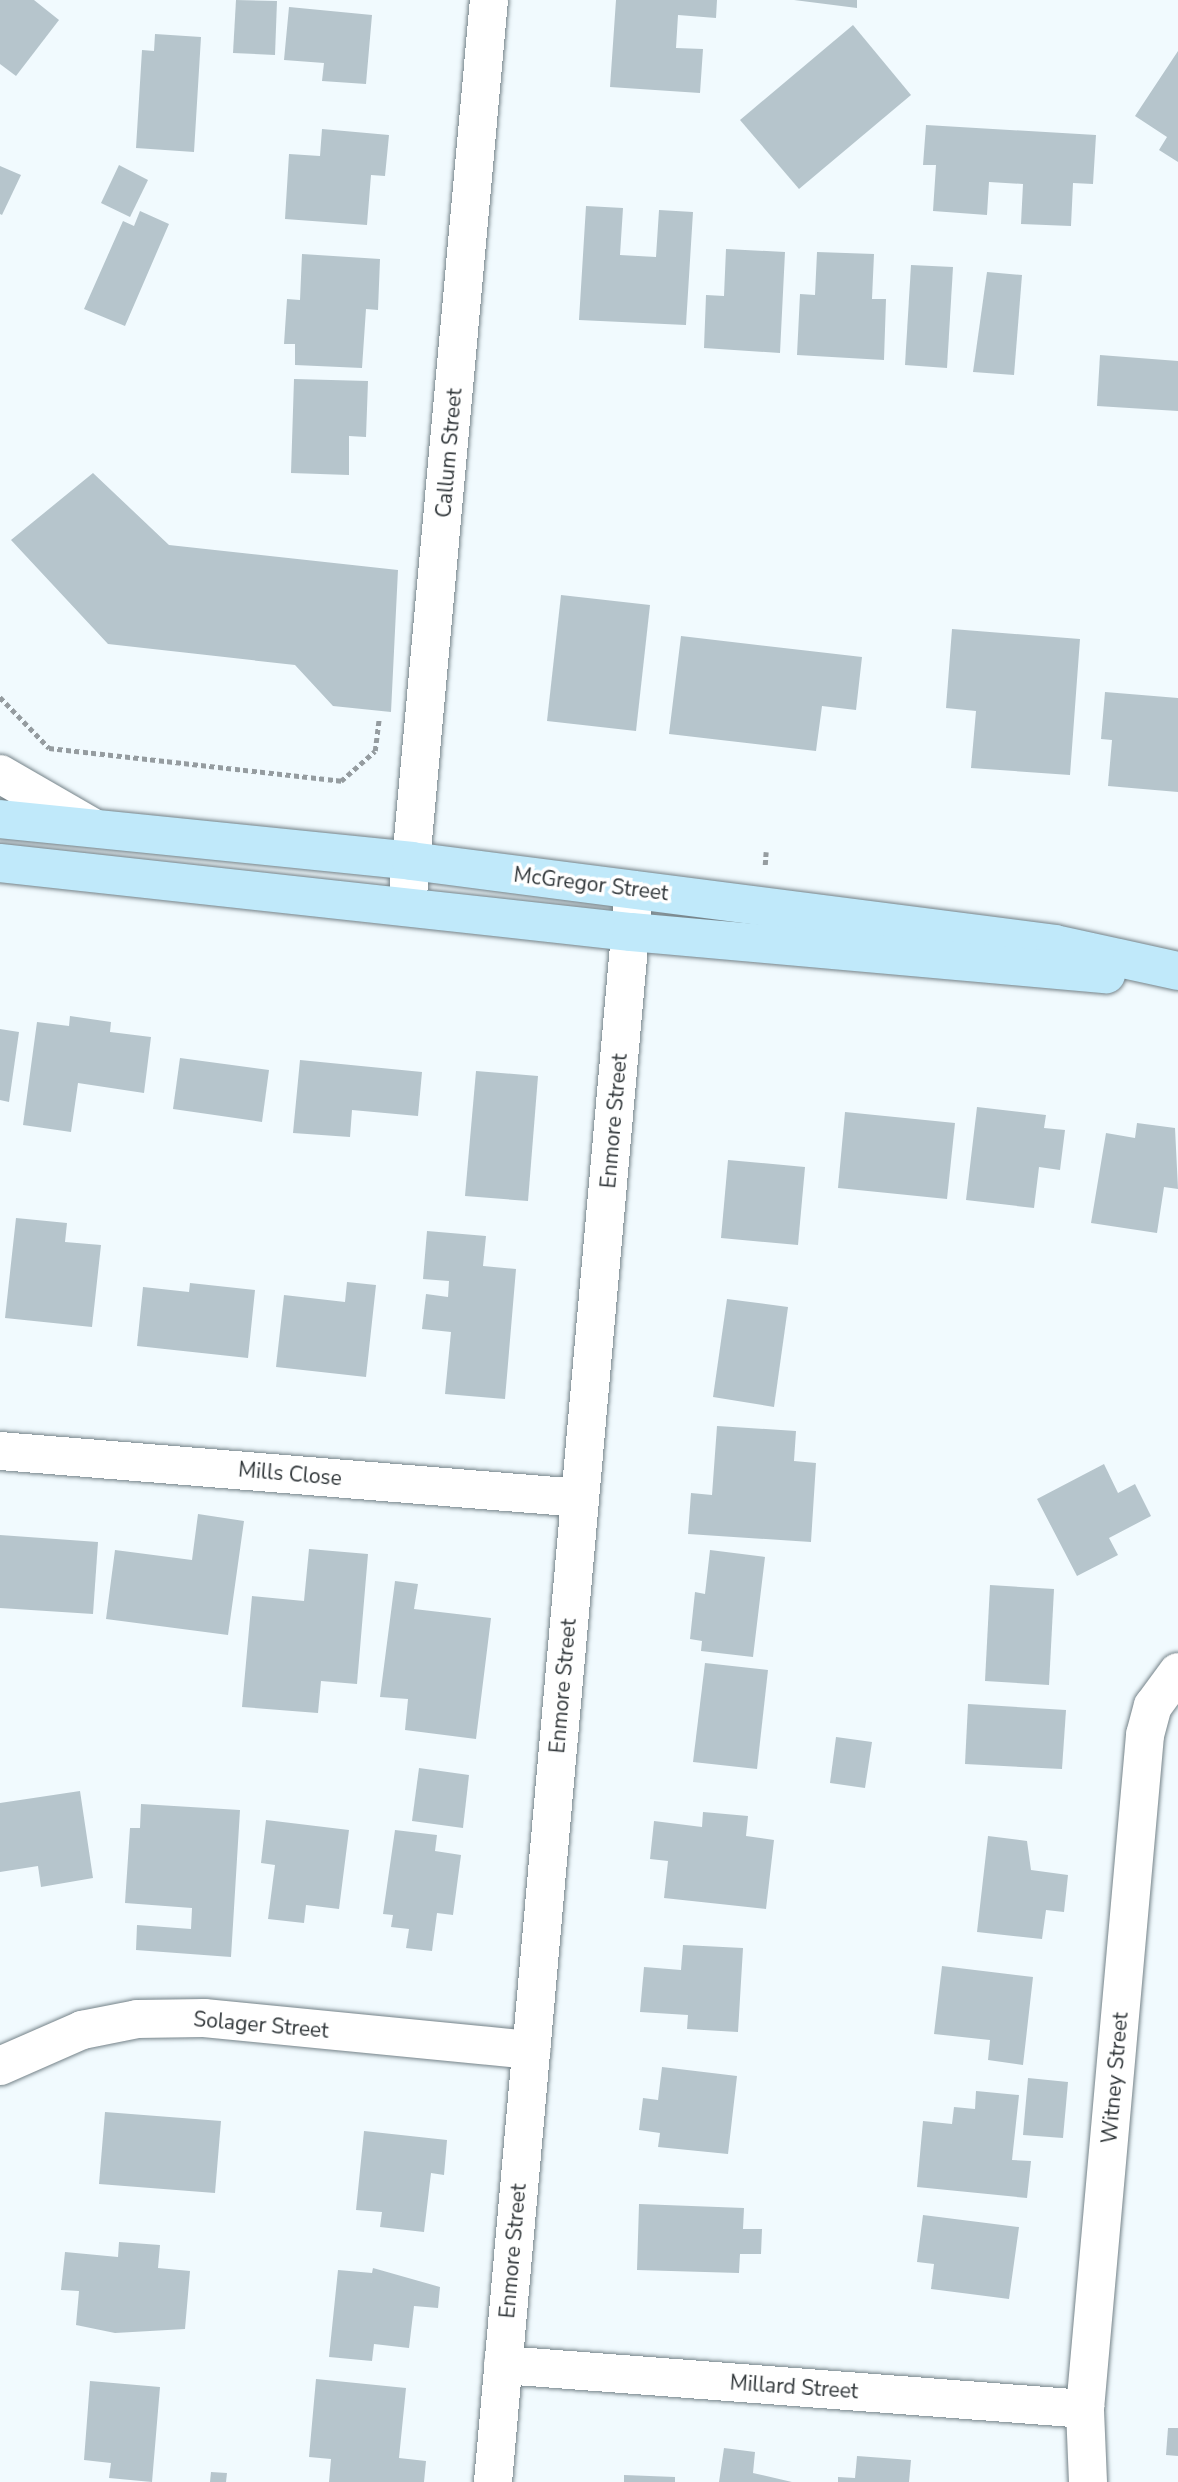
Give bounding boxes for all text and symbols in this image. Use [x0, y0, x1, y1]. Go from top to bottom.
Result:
street label: Callum Street [431, 387, 467, 519]
street label: McGregor Street [512, 862, 670, 906]
street label: Enmore Street [596, 1053, 632, 1189]
street label: Mills Close [237, 1457, 343, 1491]
street label: Enmore Street [545, 1618, 581, 1754]
street label: Solager Street [192, 2007, 330, 2043]
street label: Witney Street [1097, 2011, 1133, 2145]
street label: Enmore Street [495, 2183, 531, 2319]
street label: Millard Street [729, 2370, 859, 2404]

